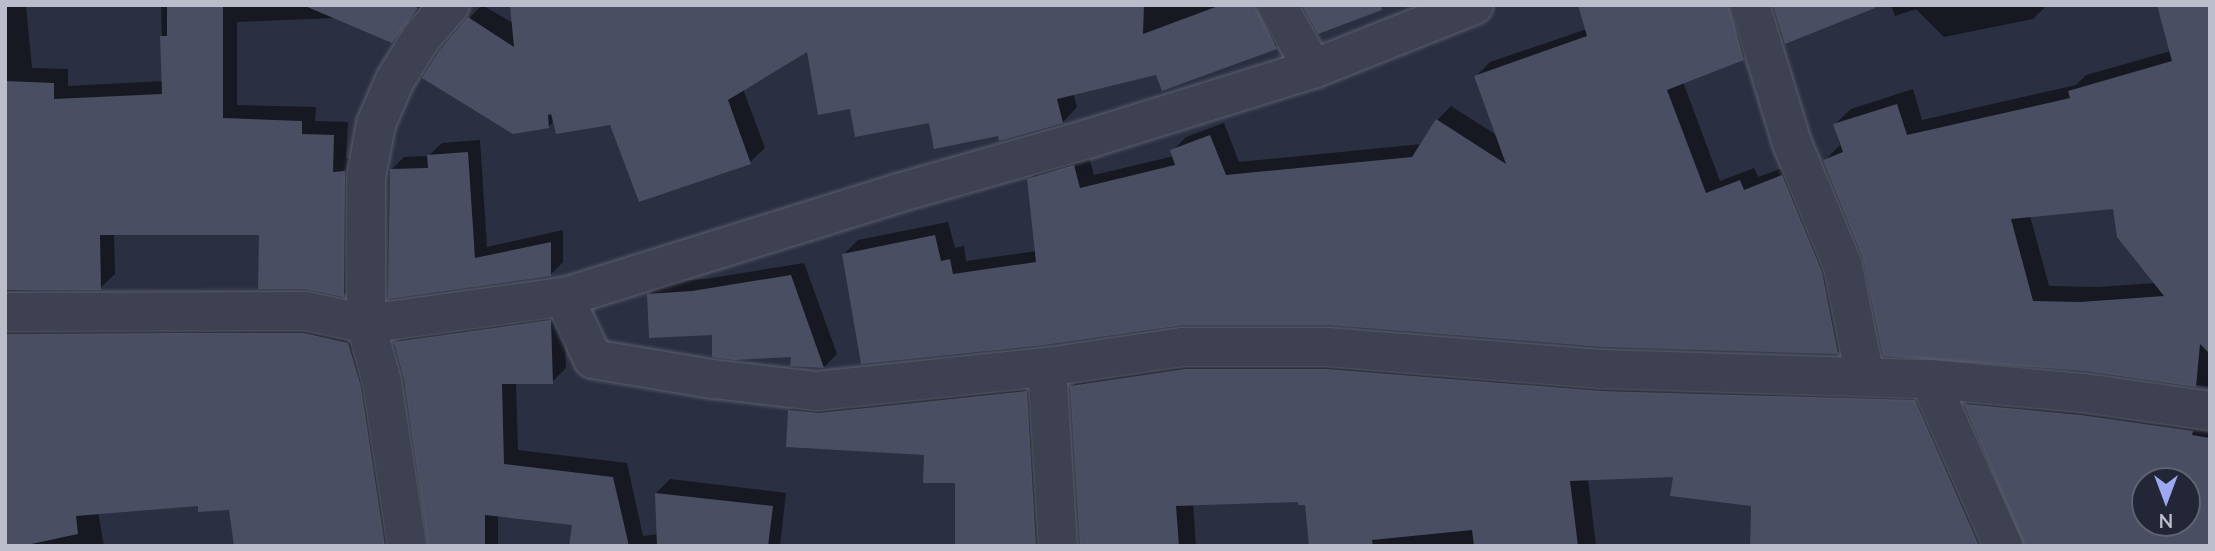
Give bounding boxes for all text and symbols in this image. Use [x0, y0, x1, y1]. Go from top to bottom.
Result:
north arrow [2131, 467, 2201, 537]
text: N [2159, 510, 2173, 533]

